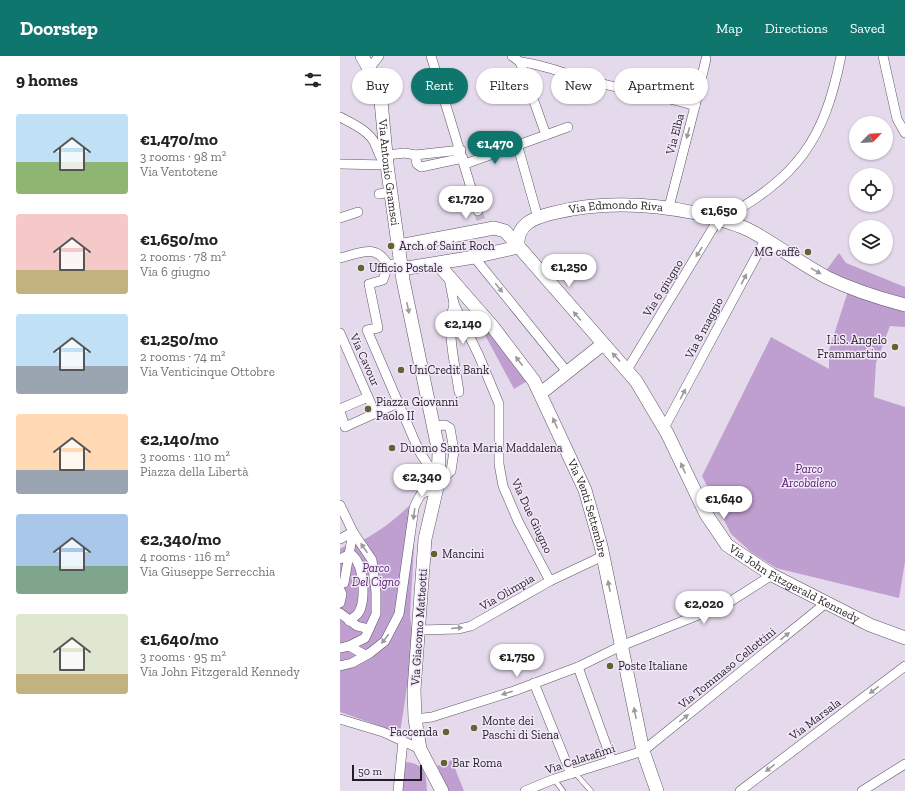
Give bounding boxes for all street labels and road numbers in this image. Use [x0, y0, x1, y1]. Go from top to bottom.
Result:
street label: Via Elba [663, 112, 687, 157]
street label: Via Antonio Gramsci [376, 118, 402, 227]
street label: Via Edmondo Riva [567, 198, 664, 217]
street label: Via 6 giugno [639, 257, 686, 320]
street label: Via 8 maggio [682, 295, 726, 362]
street label: Via Cavour [347, 330, 383, 389]
street label: Via Venti Settembre [564, 456, 610, 559]
street label: Via Due Giugno [508, 475, 555, 556]
street label: Via John Fitzgerald Kennedy [726, 541, 863, 626]
street label: Via Giacomo Matteotti [408, 568, 430, 687]
street label: Via Olimpia [476, 571, 537, 614]
street label: Via Tommaso Cellottini [675, 624, 779, 712]
street label: Via Marsala [786, 695, 844, 743]
street label: Via Calatafimi [542, 741, 617, 777]

